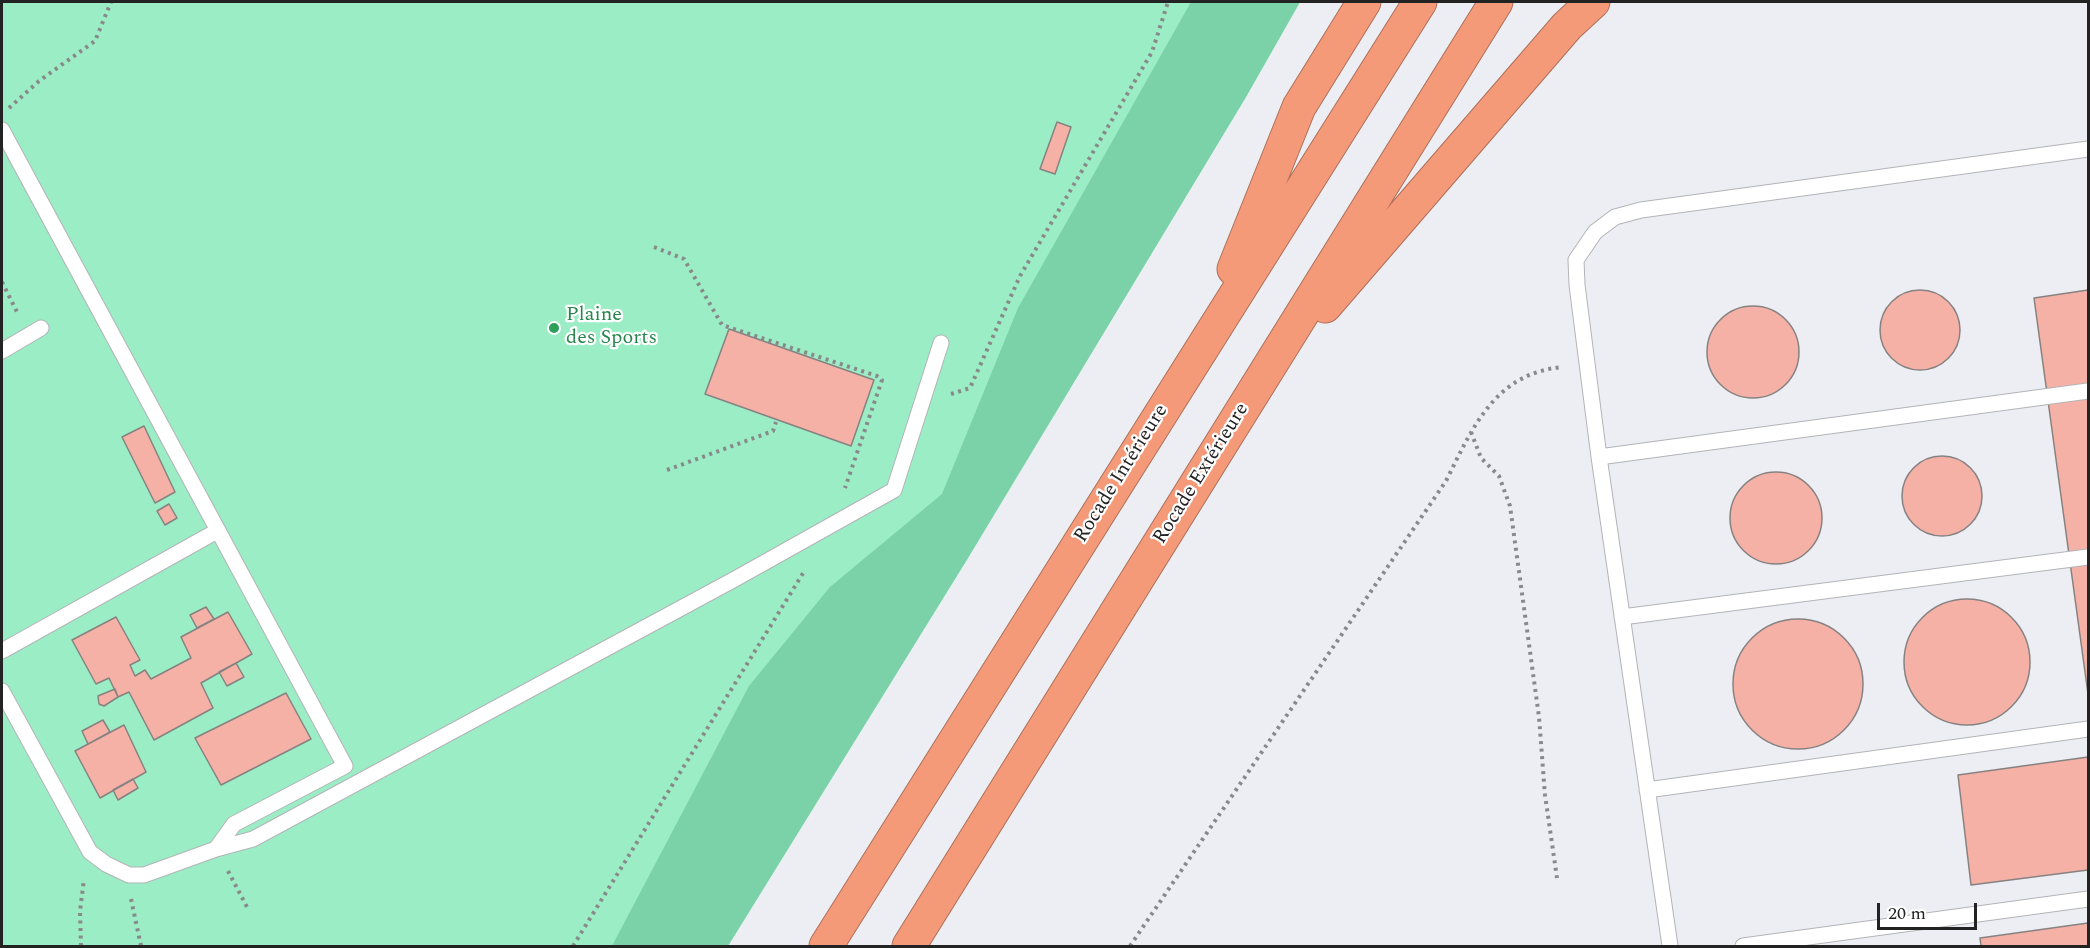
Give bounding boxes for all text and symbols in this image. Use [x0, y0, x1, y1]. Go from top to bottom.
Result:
place label: Plaine des Sports [566, 304, 657, 351]
marker: Plaine des Sports [547, 321, 561, 335]
street label: Rocade Extérieure [1149, 399, 1255, 549]
street label: Rocade Intérieure [1070, 401, 1174, 547]
scale bar [1880, 891, 1980, 929]
text: 20 m [1888, 900, 1926, 927]

